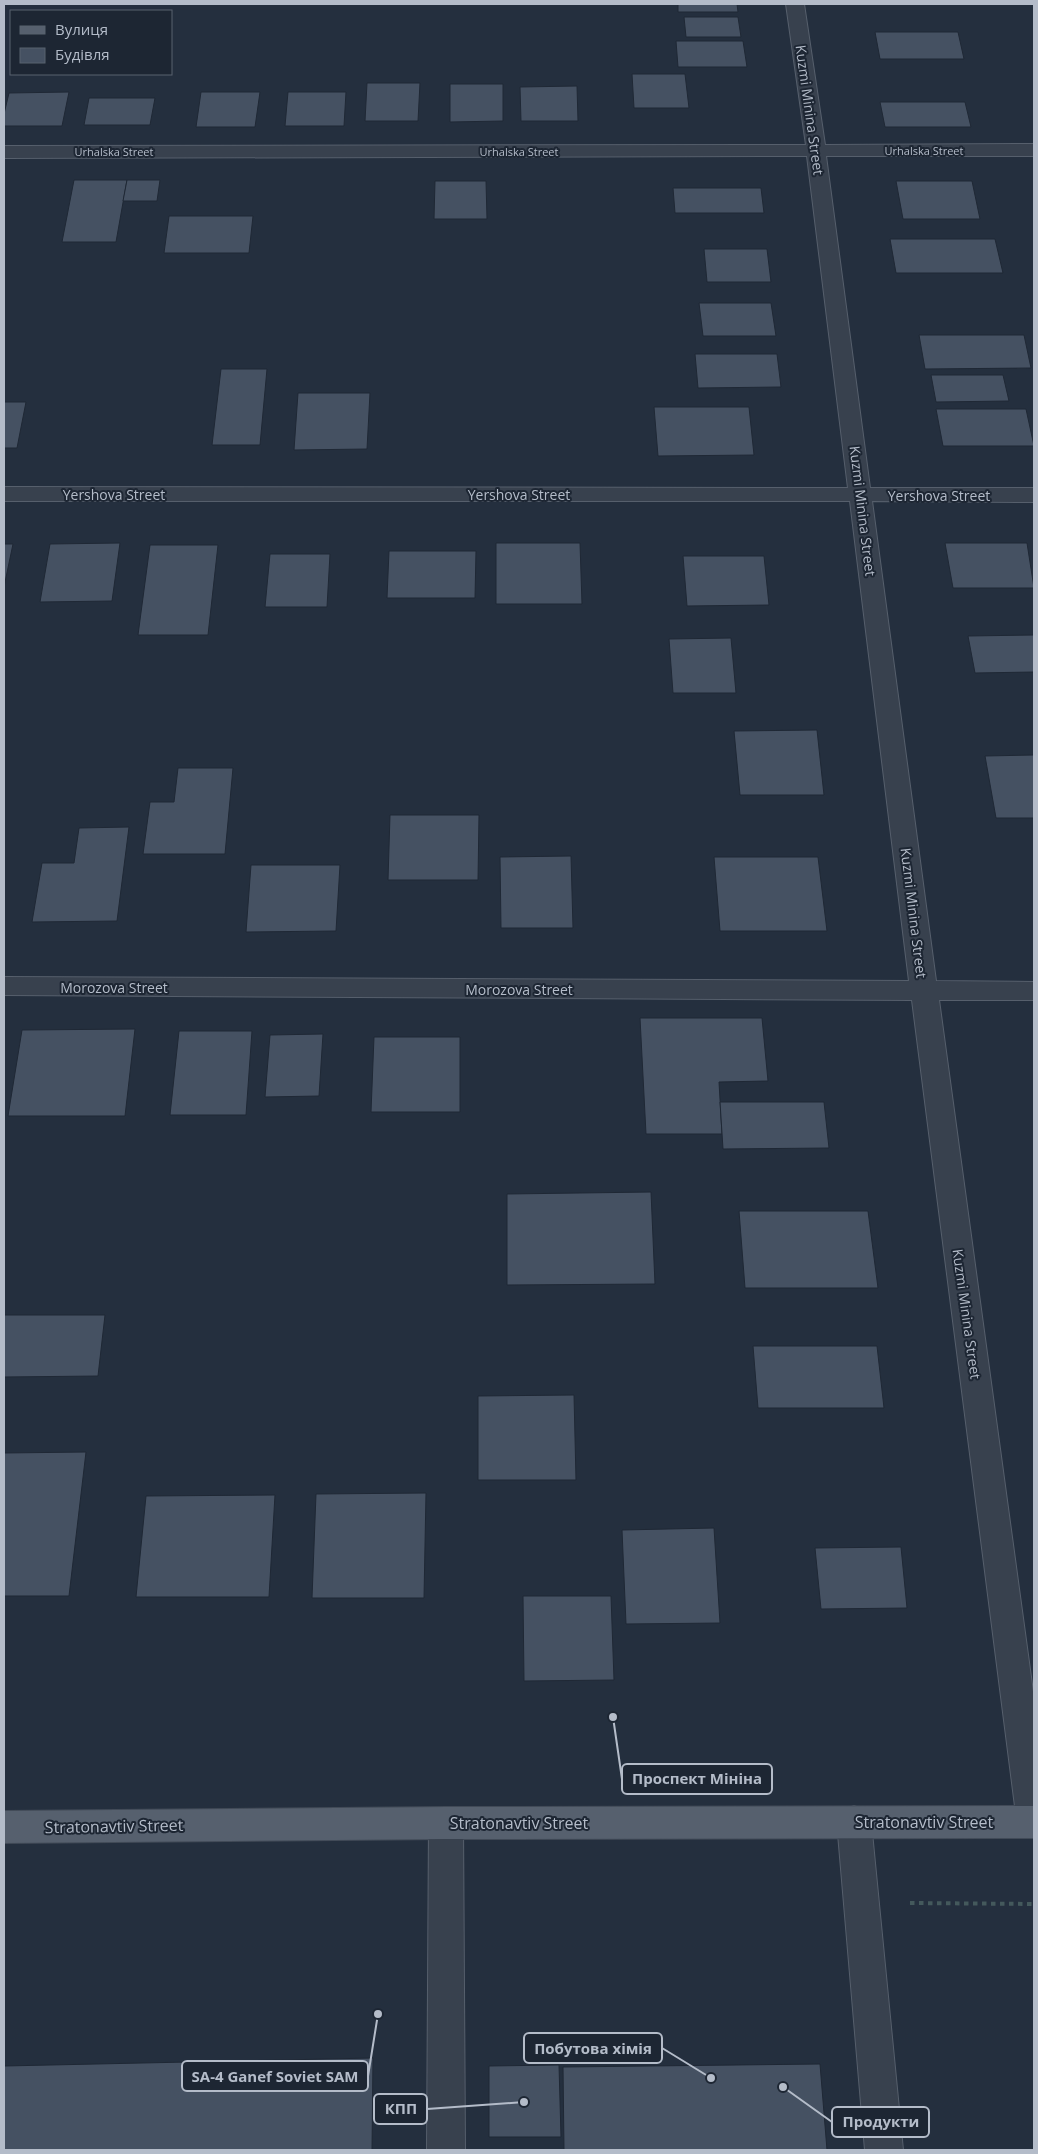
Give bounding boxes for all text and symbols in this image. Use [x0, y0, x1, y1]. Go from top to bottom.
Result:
legend [10, 10, 172, 75]
text: Вулиця [55, 19, 108, 39]
text: Будівля [55, 44, 110, 64]
street label: Kuzmi Minina Street [791, 44, 829, 176]
street label: Urhalska Street [885, 143, 964, 158]
street label: Urhalska Street [75, 144, 154, 159]
street label: Urhalska Street [480, 144, 559, 159]
street label: Kuzmi Minina Street [846, 445, 880, 577]
street label: Yershova Street [63, 485, 165, 504]
street label: Yershova Street [468, 485, 570, 504]
street label: Yershova Street [888, 486, 990, 505]
street label: Kuzmi Minina Street [897, 847, 931, 979]
street label: Morozova Street [60, 978, 168, 997]
street label: Morozova Street [465, 980, 573, 999]
street label: Kuzmi Minina Street [948, 1248, 986, 1380]
callout: Проспект Мініна [622, 1764, 772, 1794]
text: Проспект Мініна [632, 1768, 762, 1788]
street label: Stratonavtiv Street [855, 1811, 994, 1833]
street label: Stratonavtiv Street [450, 1812, 589, 1834]
street label: Stratonavtiv Street [45, 1814, 184, 1838]
callout: Побутова хімія [524, 2033, 662, 2063]
text: Побутова хімія [534, 2038, 652, 2058]
callout: SA-4 Ganef Soviet SAM [182, 2061, 368, 2091]
text: SA-4 Ganef Soviet SAM [192, 2066, 358, 2086]
callout: КПП [374, 2094, 427, 2124]
text: КПП [385, 2098, 417, 2118]
callout: Продукти [832, 2107, 929, 2137]
text: Продукти [843, 2111, 919, 2131]

